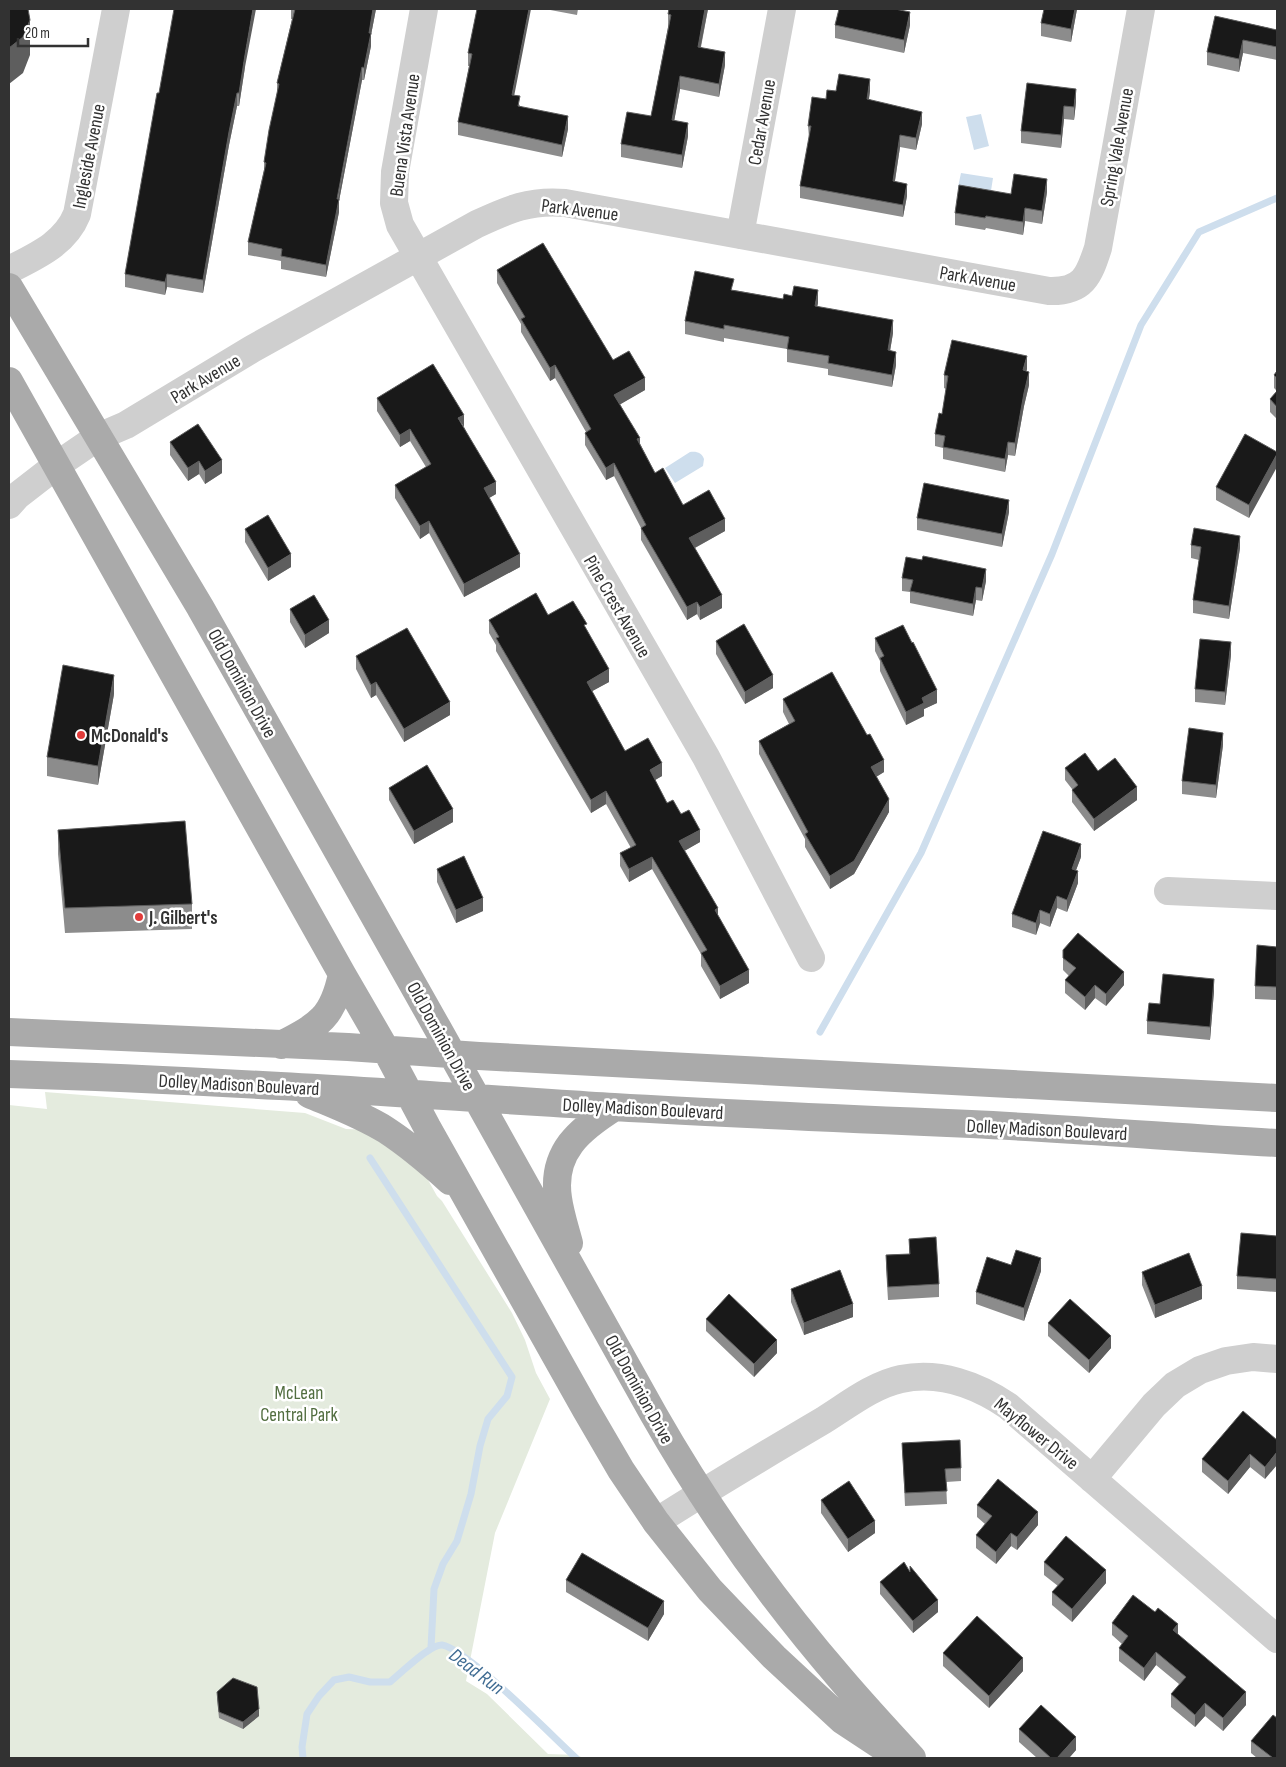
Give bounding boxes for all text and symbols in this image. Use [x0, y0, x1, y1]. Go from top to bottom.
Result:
scale bar [18, 15, 88, 47]
text: 20 m [25, 24, 50, 43]
street label: Buena Vista Avenue [385, 72, 425, 198]
street label: Cedar Avenue [744, 77, 781, 167]
street label: Spring Vale Avenue [1096, 86, 1139, 208]
street label: Ingleside Avenue [68, 102, 111, 211]
street label: Park Avenue [540, 194, 620, 227]
street label: Park Avenue [938, 261, 1018, 298]
street label: Park Avenue [167, 350, 245, 409]
street label: Pine Crest Avenue [578, 551, 655, 662]
street label: Old Dominion Drive [202, 625, 281, 742]
place label: McDonald's [91, 725, 168, 748]
marker: McDonald's [75, 729, 87, 741]
place label: J. Gilbert's [148, 907, 218, 930]
marker: J. Gilbert's [133, 911, 145, 923]
street label: Old Dominion Drive [401, 978, 480, 1095]
street label: Dolley Madison Boulevard [158, 1070, 320, 1101]
street label: Dolley Madison Boulevard [562, 1094, 724, 1125]
street label: Dolley Madison Boulevard [966, 1115, 1128, 1146]
street label: Old Dominion Drive [599, 1331, 678, 1448]
park label: McLean Central Park [260, 1382, 339, 1427]
street label: Mayflower Drive [989, 1393, 1083, 1475]
water label: Dead Run [444, 1643, 509, 1700]

